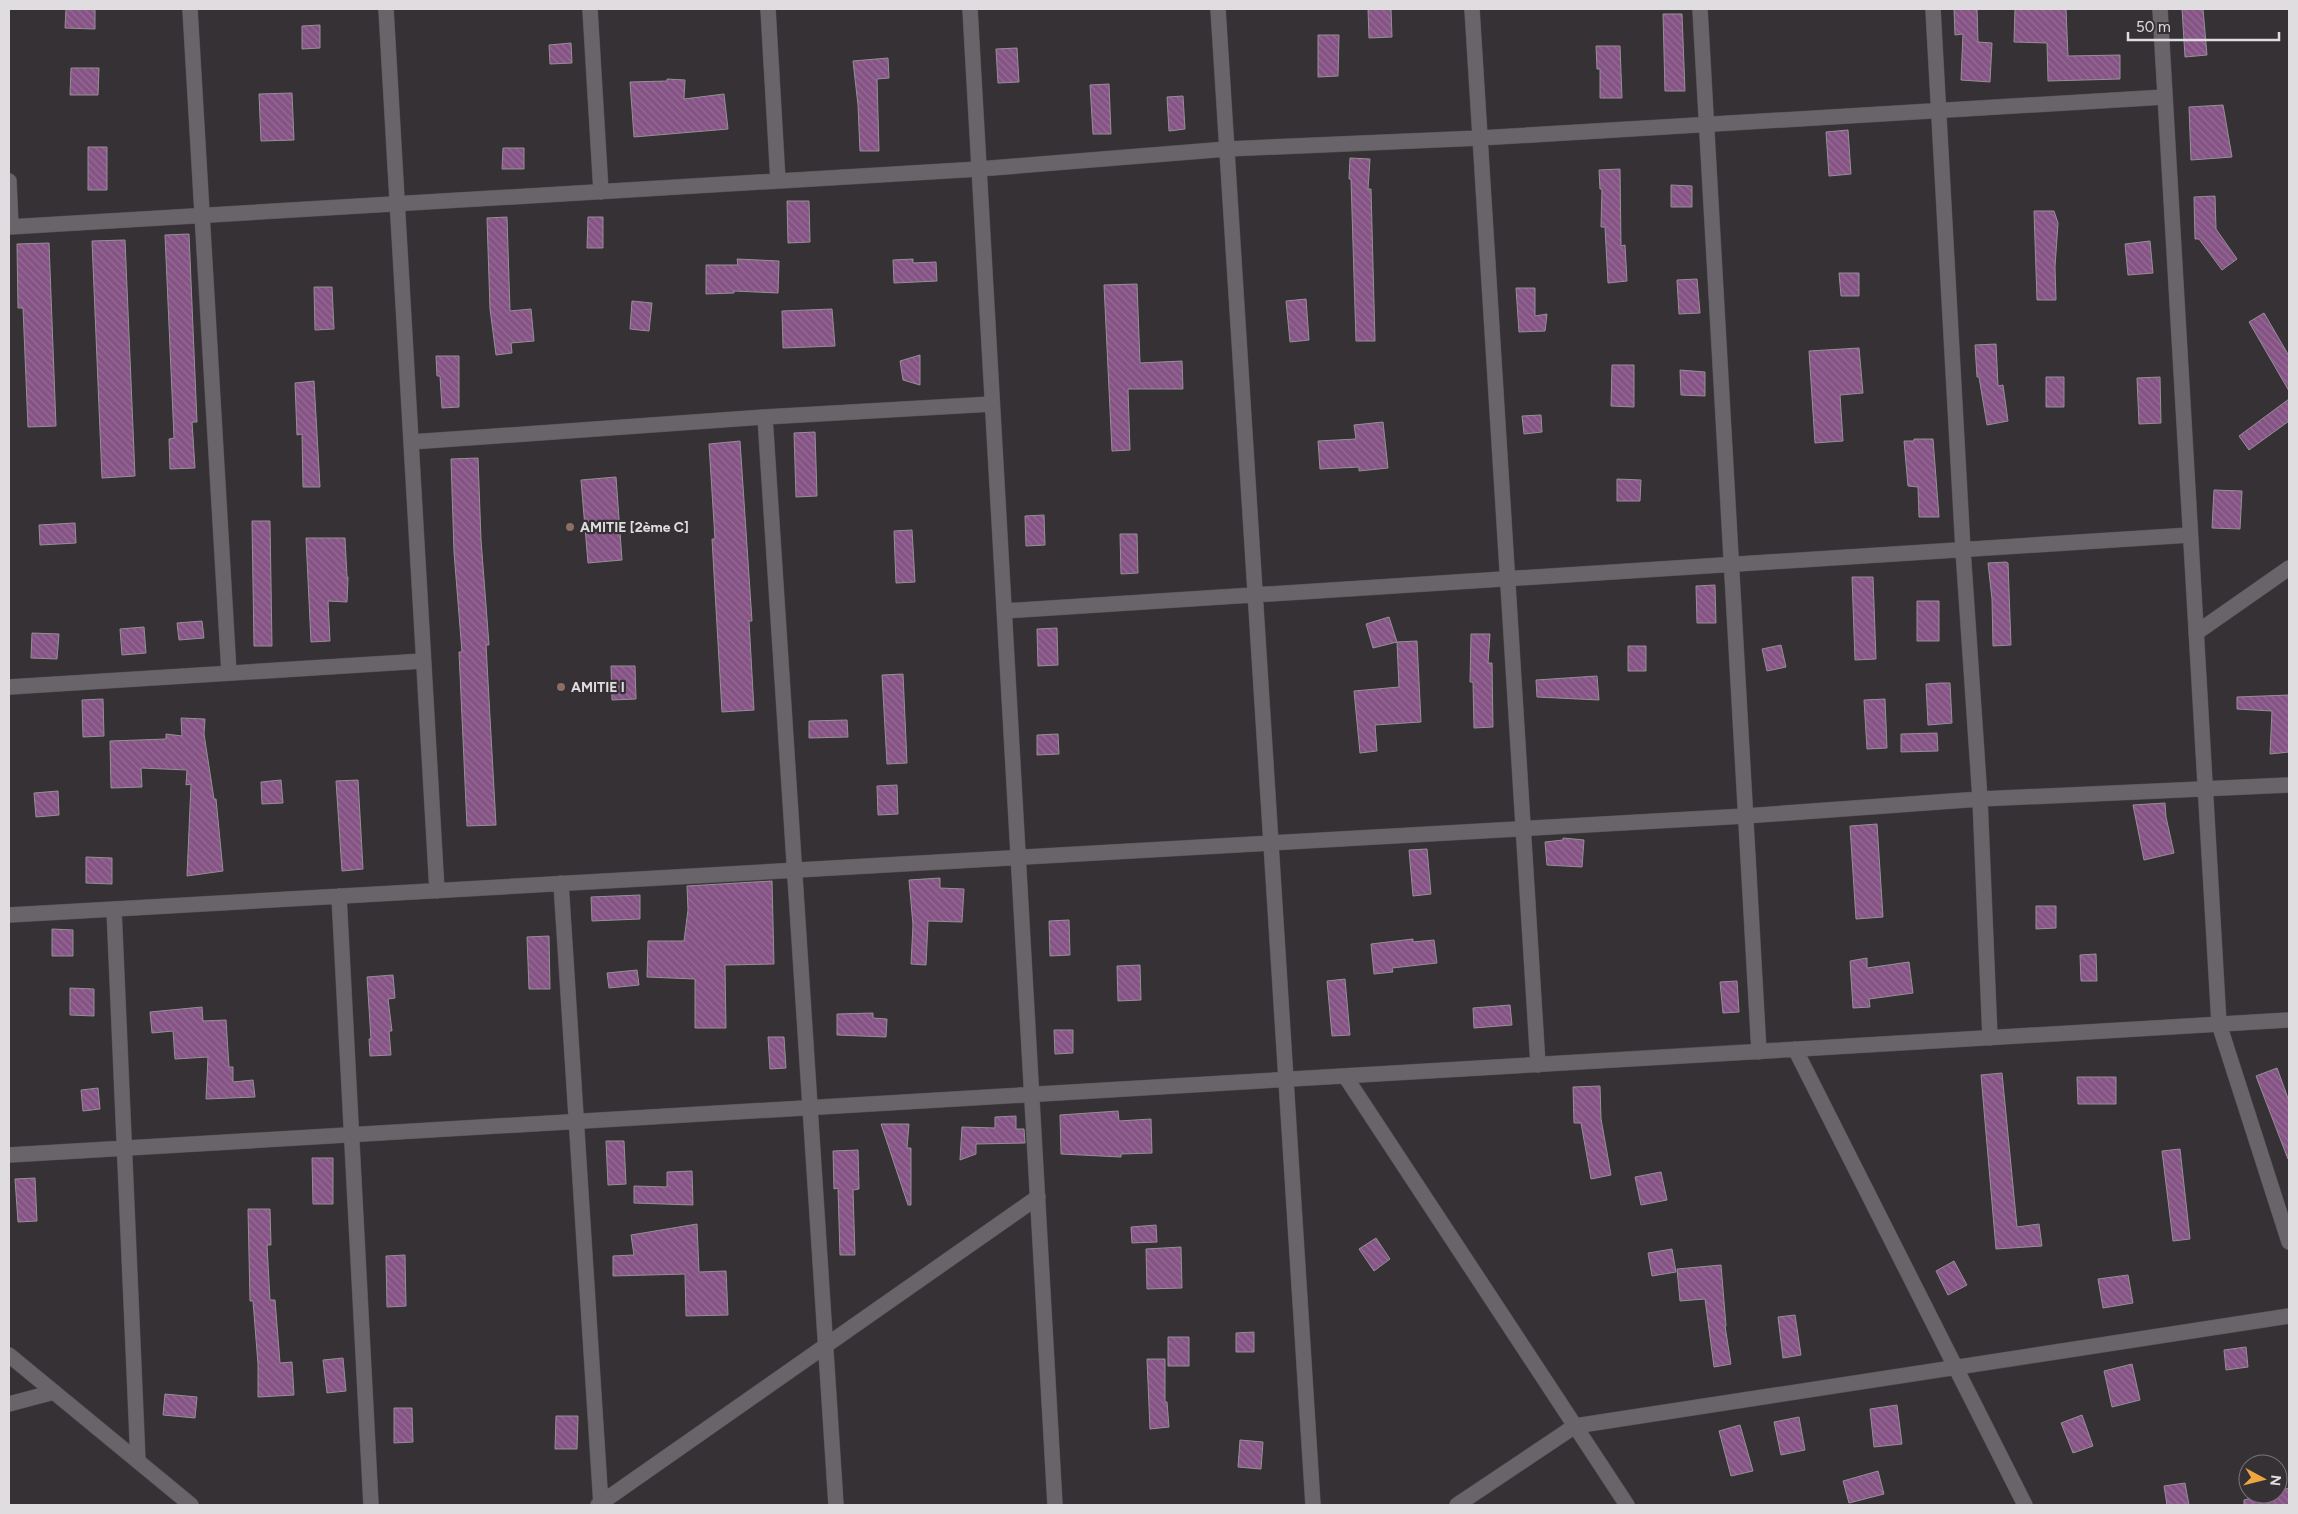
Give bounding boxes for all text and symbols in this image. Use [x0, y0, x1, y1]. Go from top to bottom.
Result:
scale bar [2128, 10, 2279, 42]
text: 50 m [2136, 18, 2171, 36]
place label: AMITIE [2ème C] [580, 519, 689, 536]
marker: AMITIE [2ème C] [564, 521, 576, 533]
place label: AMITIE I [571, 679, 625, 696]
marker: AMITIE I [555, 681, 567, 693]
north arrow [2238, 1454, 2288, 1504]
text: N [2266, 1474, 2285, 1487]

